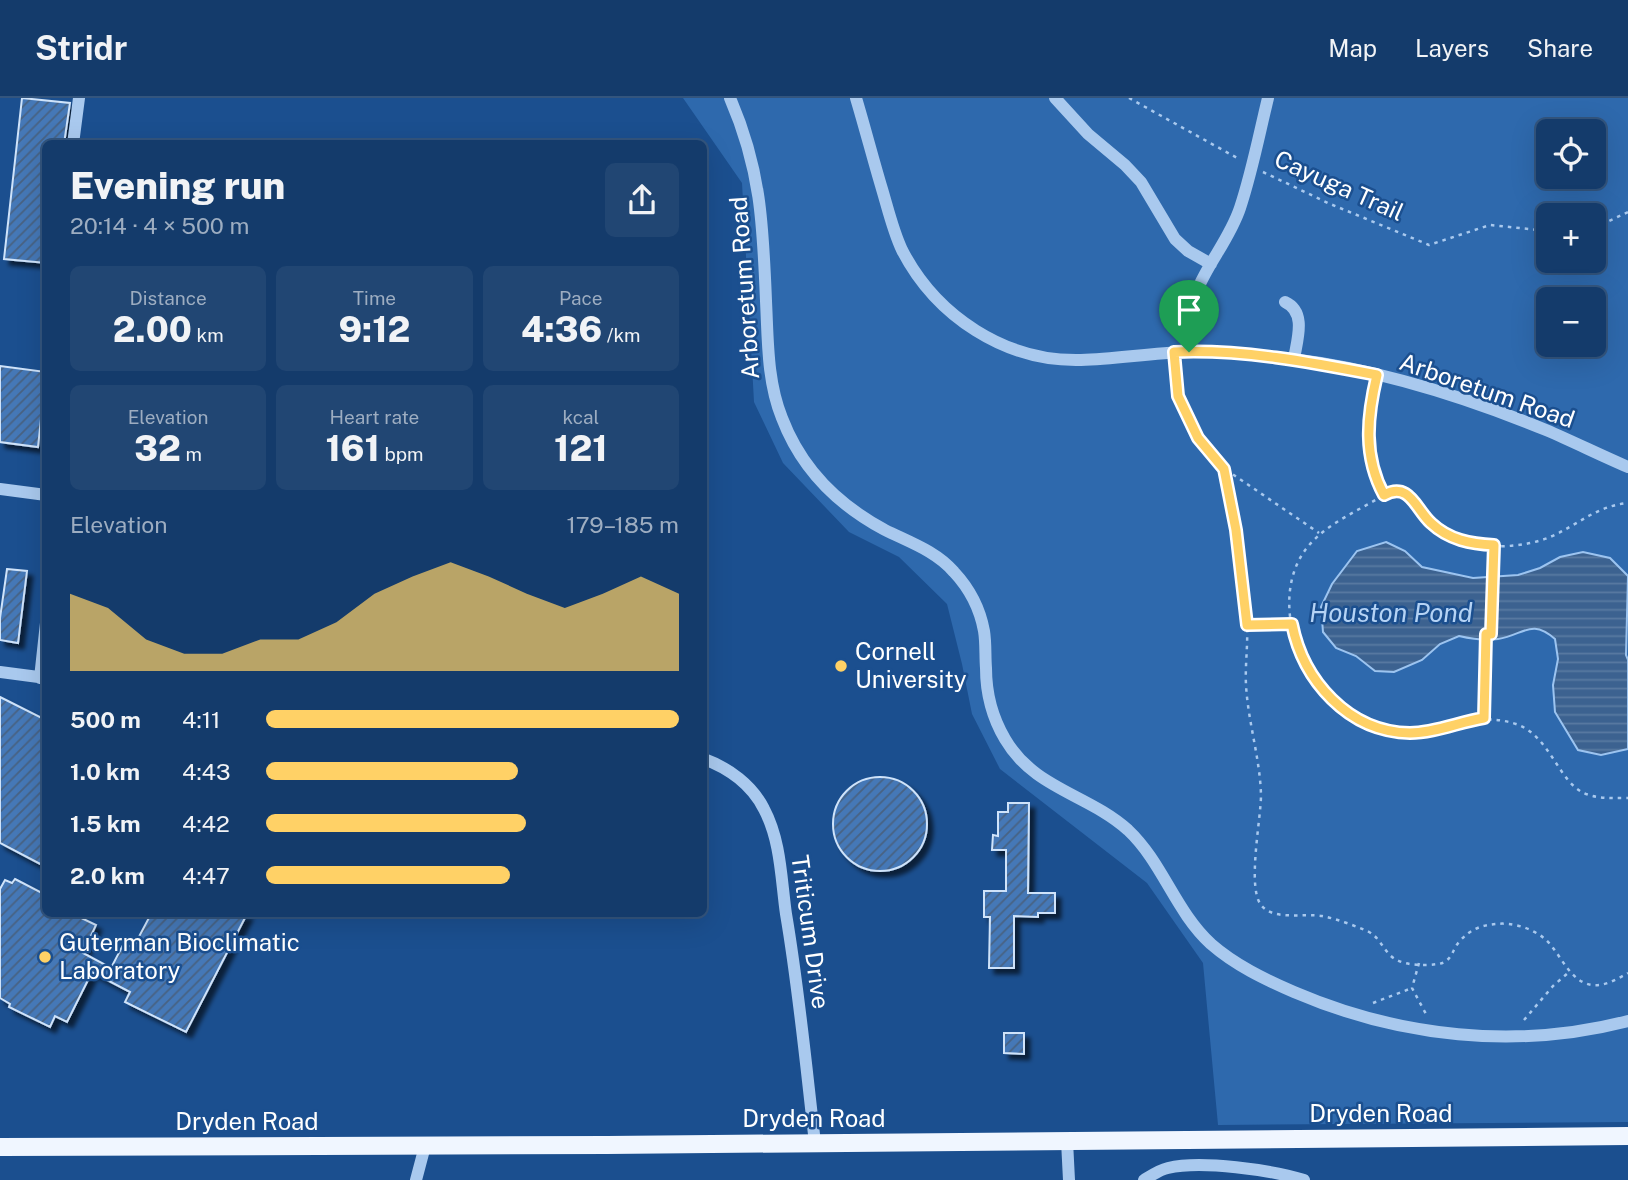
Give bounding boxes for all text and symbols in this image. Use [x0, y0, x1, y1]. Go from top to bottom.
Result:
text: Stridr [35, 29, 127, 67]
text: Map [1328, 34, 1377, 62]
text: Layers [1415, 34, 1489, 62]
text: Share [1527, 34, 1593, 62]
map controls [1536, 119, 1606, 357]
button: locate [1536, 119, 1606, 189]
street label: Cayuga Trail [1270, 144, 1408, 226]
text: Evening run [70, 163, 285, 208]
button: share [605, 163, 679, 237]
street label: Arboretum Road [724, 196, 764, 380]
button: + [1536, 203, 1606, 273]
text: 20:14 · 4 × 500 m [70, 212, 249, 239]
pin [1159, 280, 1219, 352]
text: Distance [130, 287, 207, 309]
text: Time [353, 287, 396, 309]
text: Pace [559, 287, 603, 309]
button: − [1536, 287, 1606, 357]
icon: arrive [1170, 291, 1208, 329]
text: 2.00 [113, 309, 192, 350]
text: 9:12 [339, 309, 410, 350]
text: 4:36 [521, 309, 602, 350]
text: km [192, 324, 224, 346]
text: /km [602, 324, 641, 346]
street label: Arboretum Road [1396, 347, 1579, 433]
text: Elevation [128, 406, 208, 428]
text: Heart rate [330, 406, 419, 428]
text: kcal [562, 406, 599, 428]
text: 32 [134, 428, 181, 469]
text: 161 [325, 428, 380, 469]
text: 121 [554, 428, 608, 469]
text: m [181, 443, 202, 465]
text: bpm [380, 443, 424, 465]
text: Elevation [70, 511, 168, 538]
text: 179–185 m [566, 511, 679, 538]
water label: Houston Pond [1309, 597, 1473, 628]
place label: Cornell University [855, 637, 967, 693]
marker: Cornell University [833, 658, 849, 674]
text: 500 m [70, 706, 141, 733]
text: 4:11 [182, 706, 220, 733]
text: 1.0 km [70, 758, 140, 785]
text: 4:43 [182, 758, 230, 785]
text: 1.5 km [70, 810, 141, 837]
text: 4:42 [182, 810, 230, 837]
street label: Triticum Drive [786, 853, 836, 1011]
text: 2.0 km [70, 862, 145, 889]
text: 4:47 [182, 862, 230, 889]
place label: Guterman Bioclimatic Laboratory [59, 928, 300, 984]
marker: Guterman Bioclimatic Laboratory [37, 949, 53, 965]
street label: Dryden Road [1309, 1099, 1453, 1127]
street label: Dryden Road [742, 1104, 886, 1132]
street label: Dryden Road [175, 1107, 319, 1135]

